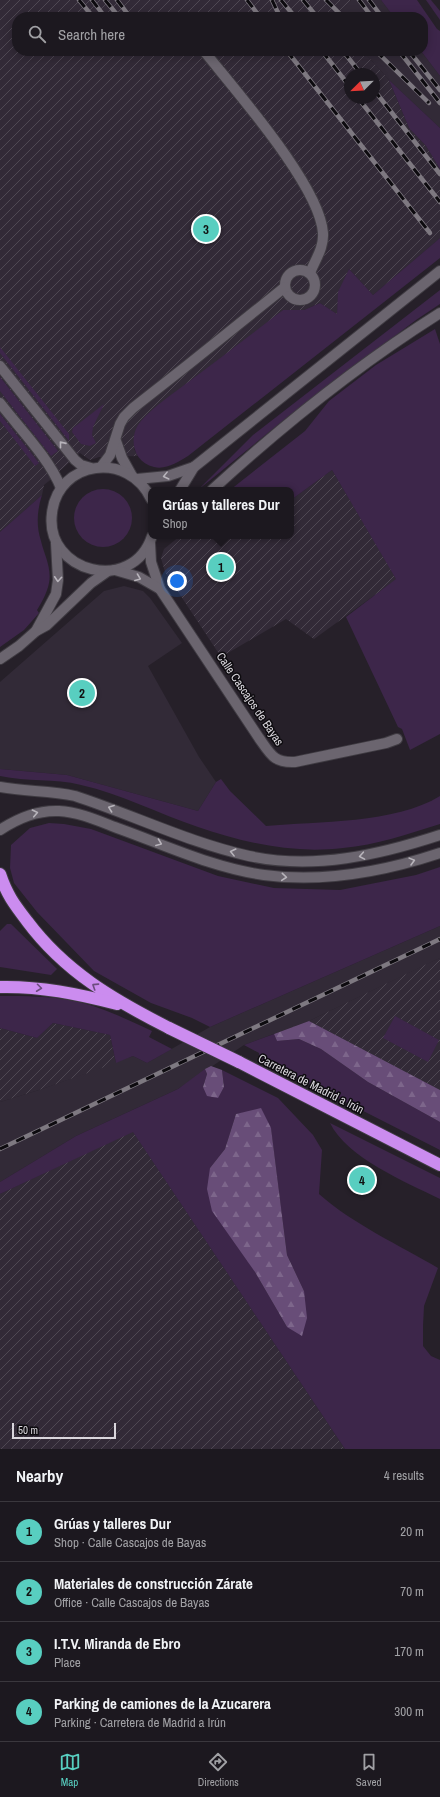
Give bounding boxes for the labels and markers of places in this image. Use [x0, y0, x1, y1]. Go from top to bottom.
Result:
pin: 3 [193, 214, 219, 244]
pin: 1 [208, 552, 234, 582]
pin: 2 [69, 678, 95, 708]
pin: 4 [349, 1165, 375, 1195]

